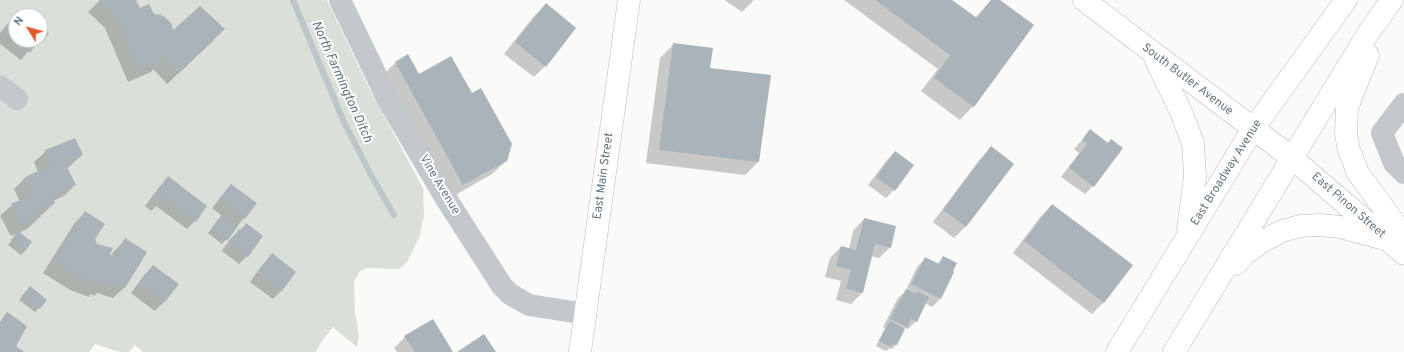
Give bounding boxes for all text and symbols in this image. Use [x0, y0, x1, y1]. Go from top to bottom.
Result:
north arrow [8, 8, 48, 48]
text: N [11, 14, 27, 29]
water label: North Farmington Ditch [307, 19, 375, 145]
street label: South Butler Avenue [1139, 41, 1235, 119]
street label: East Broadway Avenue [1188, 117, 1266, 229]
street label: East Main Street [591, 132, 617, 220]
street label: Vine Avenue [416, 152, 462, 218]
street label: East Pinon Street [1308, 170, 1388, 242]

